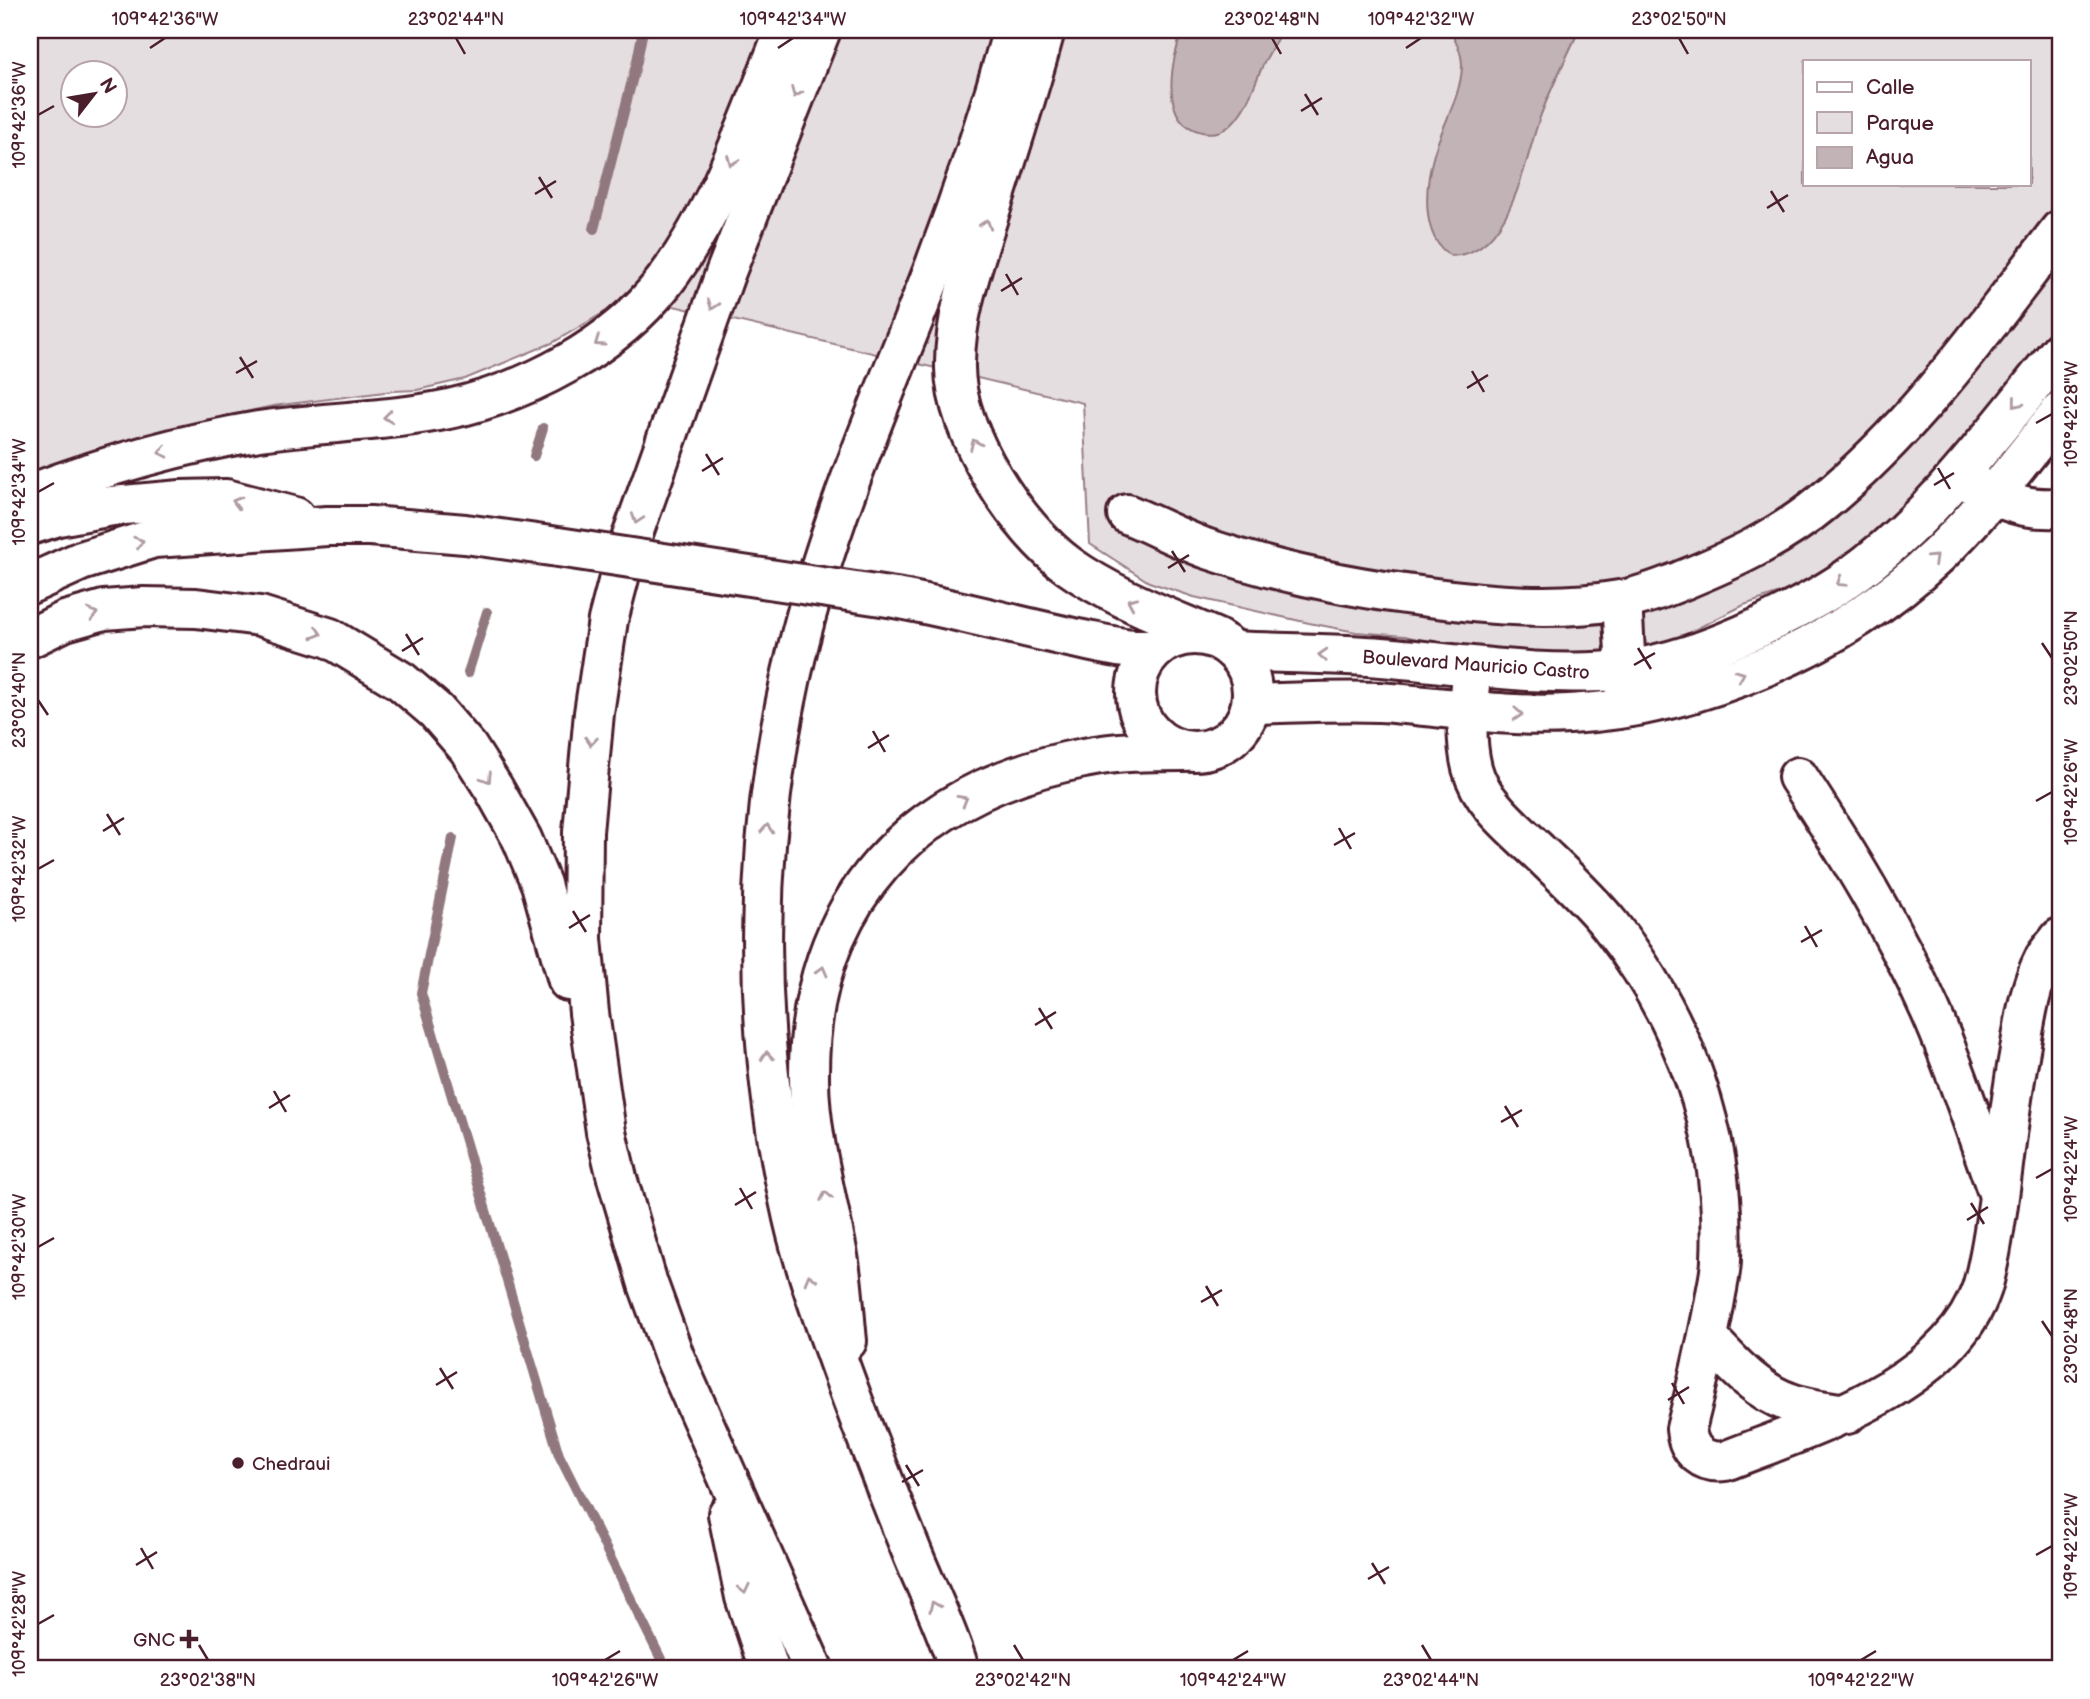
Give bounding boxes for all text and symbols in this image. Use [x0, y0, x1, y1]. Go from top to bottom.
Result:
text: 109°42'36"W [111, 9, 219, 30]
text: 23°02'44"N [408, 9, 504, 30]
text: 109°42'34"W [739, 9, 847, 30]
text: 23°02'48"N [1224, 9, 1320, 30]
text: 109°42'32"W [1368, 9, 1475, 30]
text: 23°02'50"N [1631, 9, 1727, 30]
north arrow [60, 60, 130, 130]
legend [1803, 60, 2030, 186]
text: 109°42'36"W [9, 61, 30, 169]
text: N [94, 74, 121, 98]
text: Calle [1866, 75, 1915, 100]
one-way arrow [791, 87, 805, 99]
text: Parque [1866, 111, 1934, 136]
text: Agua [1866, 145, 1914, 170]
one-way arrow [726, 155, 740, 167]
one-way arrow [978, 218, 993, 230]
one-way arrow [708, 299, 722, 311]
one-way arrow [594, 333, 607, 346]
text: 109°42'28"W [2061, 360, 2082, 467]
one-way arrow [2013, 395, 2025, 408]
one-way arrow [382, 410, 393, 425]
text: 109°42'34"W [9, 438, 30, 546]
one-way arrow [970, 439, 984, 451]
one-way arrow [157, 444, 169, 458]
one-way arrow [231, 496, 243, 510]
one-way arrow [631, 513, 645, 525]
one-way arrow [133, 536, 145, 551]
one-way arrow [1925, 555, 1938, 567]
one-way arrow [1835, 573, 1848, 586]
one-way arrow [1127, 596, 1139, 610]
one-way arrow [87, 607, 99, 622]
text: 23°02'50"N [2061, 610, 2082, 706]
one-way arrow [310, 625, 322, 640]
street label: Boulevard Mauricio Castro [1361, 646, 1590, 685]
one-way arrow [1317, 648, 1328, 663]
text: 23°02'40"N [9, 652, 30, 748]
one-way arrow [1733, 670, 1745, 684]
one-way arrow [1513, 706, 1524, 721]
one-way arrow [584, 736, 599, 747]
text: 109°42'26"W [2061, 738, 2082, 845]
one-way arrow [478, 770, 491, 783]
one-way arrow [955, 795, 968, 808]
text: 109°42'32"W [9, 815, 30, 922]
one-way arrow [759, 823, 774, 834]
one-way arrow [814, 965, 829, 977]
one-way arrow [760, 1050, 775, 1061]
text: 109°42'24"W [2061, 1115, 2082, 1222]
one-way arrow [820, 1190, 835, 1202]
text: 109°42'30"W [9, 1193, 30, 1300]
one-way arrow [804, 1273, 819, 1285]
text: 23°02'48"N [2061, 1288, 2082, 1384]
place label: Chedraui [252, 1453, 330, 1476]
marker: Chedraui [230, 1455, 246, 1471]
text: 109°42'22"W [2061, 1492, 2082, 1599]
text: 109°42'28"W [9, 1570, 30, 1677]
one-way arrow [736, 1583, 750, 1595]
one-way arrow [928, 1601, 942, 1613]
place label: GNC [133, 1629, 175, 1652]
marker: GNC [181, 1631, 197, 1647]
text: 23°02'38"N [160, 1670, 256, 1691]
text: 109°42'26"W [552, 1670, 659, 1691]
text: 23°02'42"N [975, 1670, 1071, 1691]
text: 109°42'24"W [1180, 1670, 1287, 1691]
text: 23°02'44"N [1383, 1670, 1479, 1691]
text: 109°42'22"W [1808, 1670, 1915, 1691]

